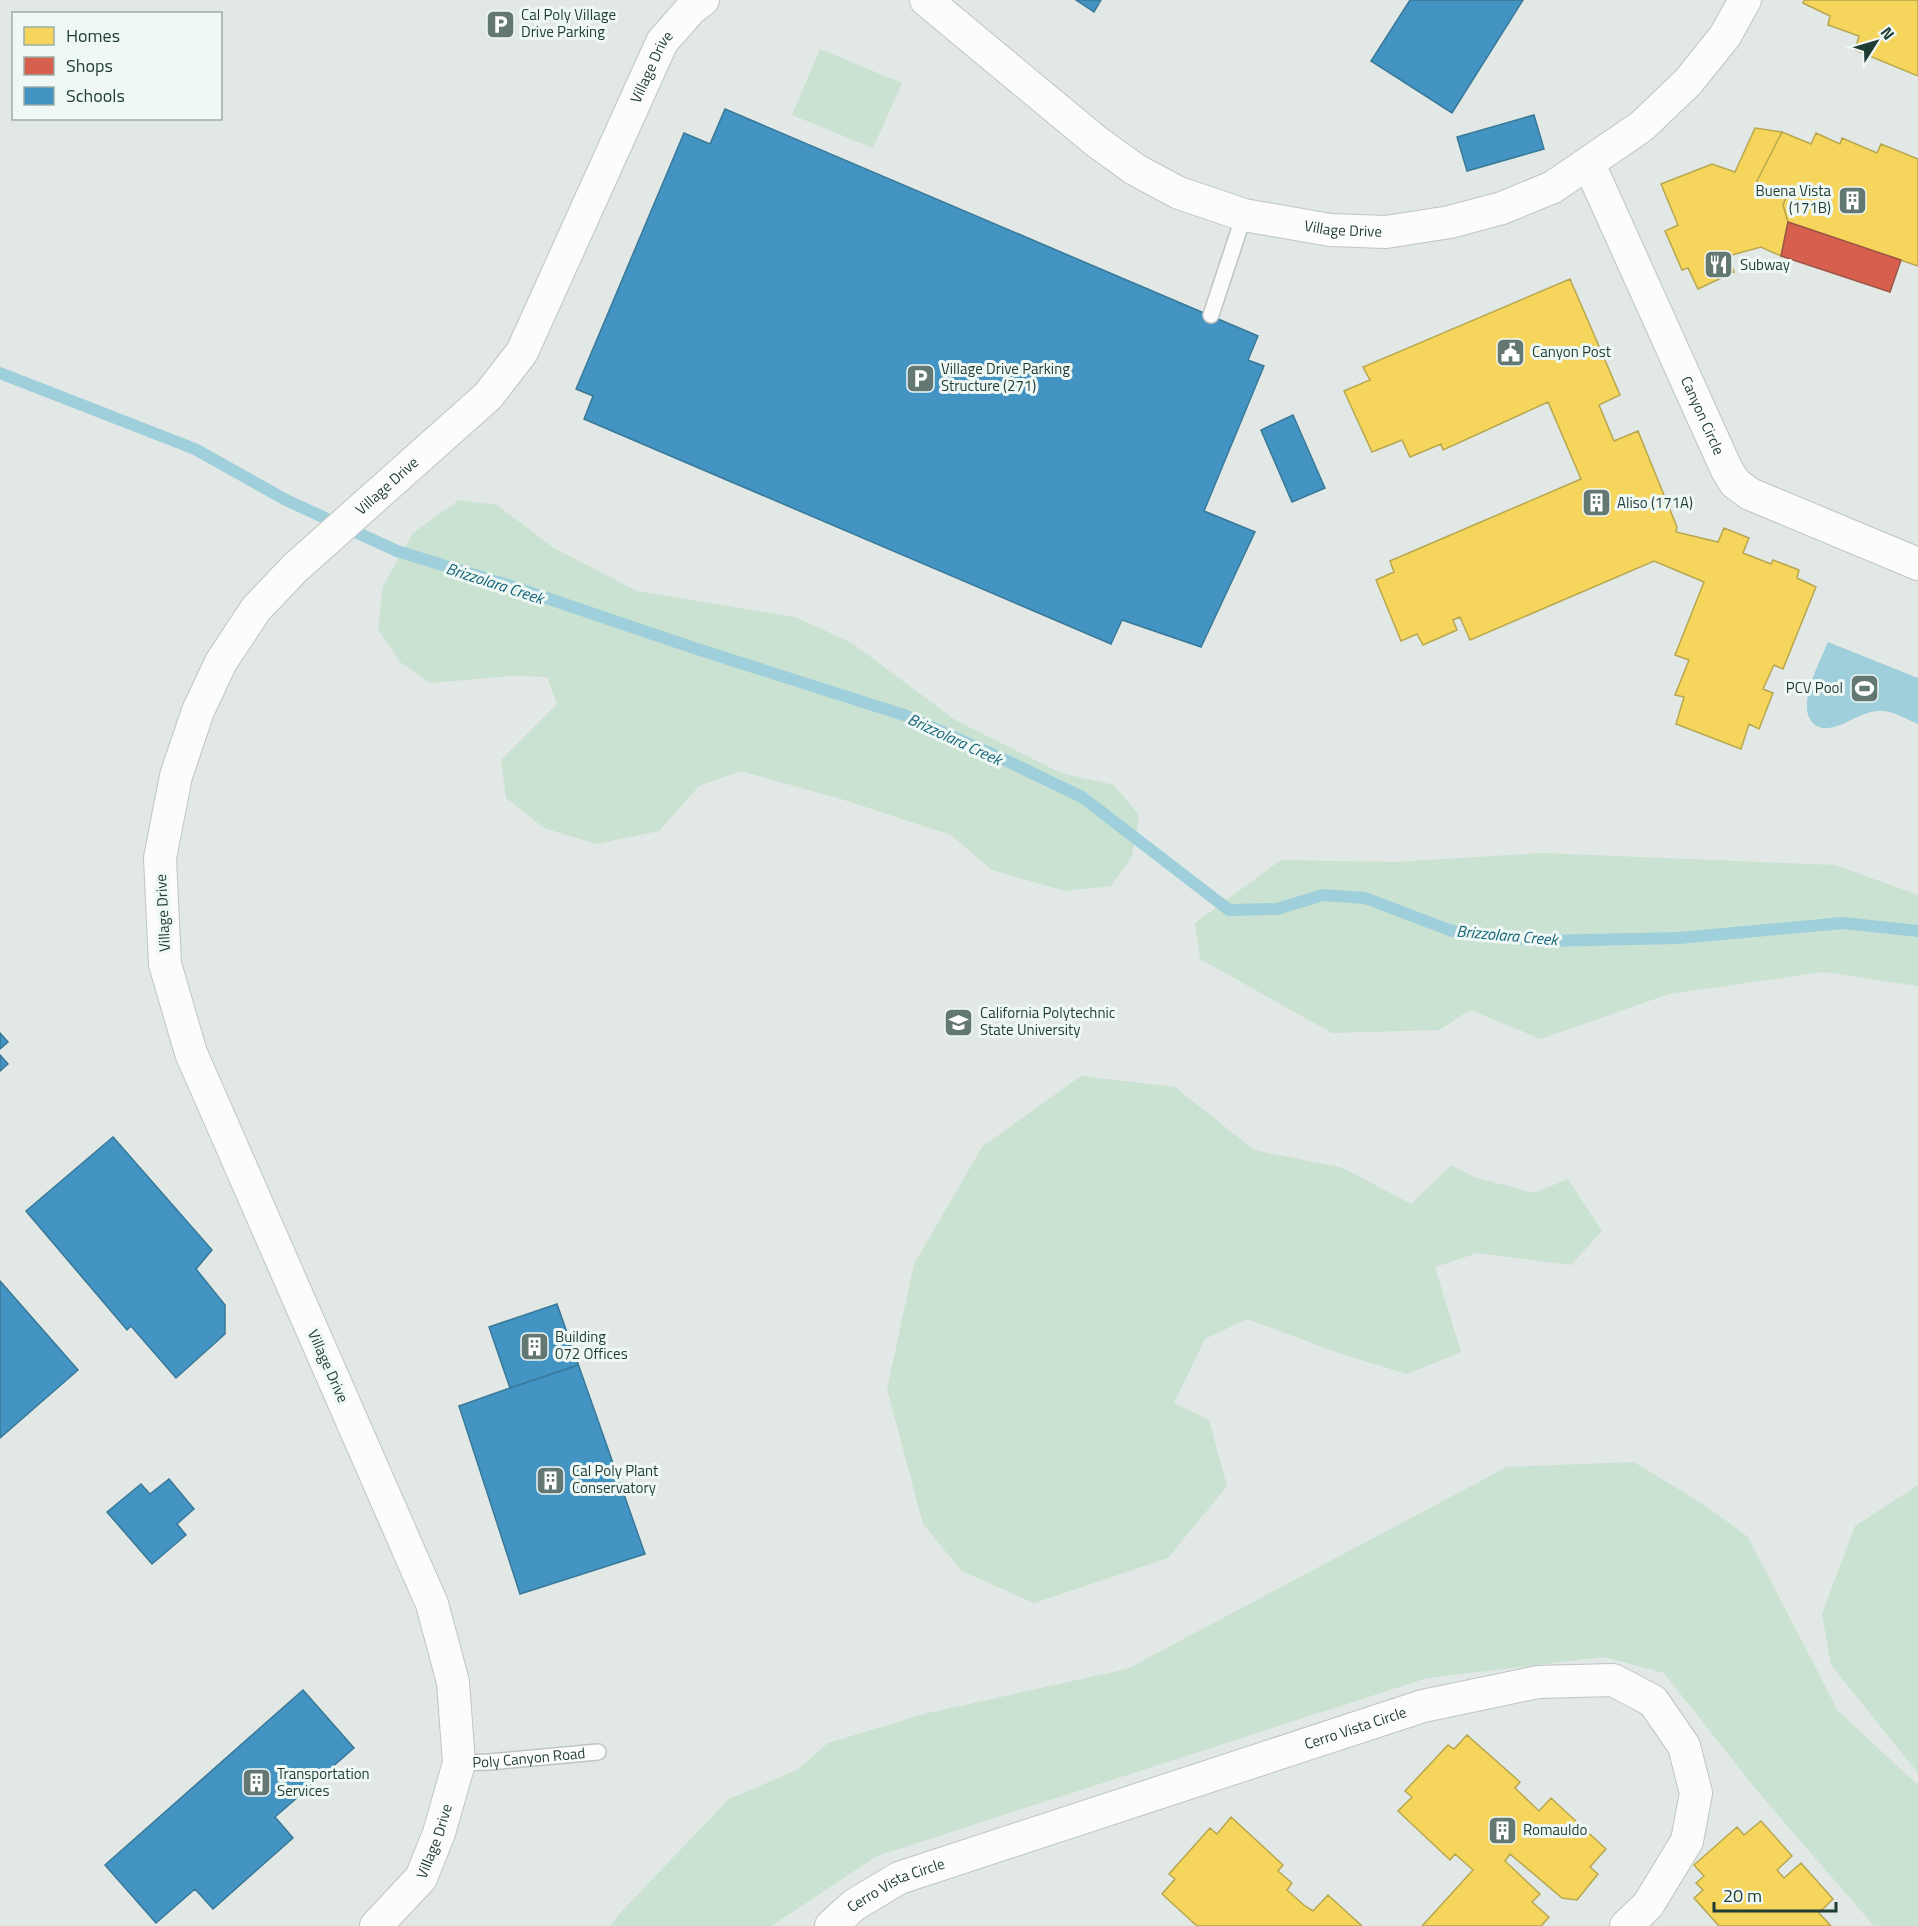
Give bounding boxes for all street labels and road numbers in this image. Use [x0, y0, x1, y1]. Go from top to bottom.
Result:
street label: Village Drive [624, 25, 678, 107]
street label: Village Drive [1303, 214, 1382, 243]
street label: Canyon Circle [1675, 372, 1731, 459]
street label: Village Drive [350, 451, 423, 520]
street label: Village Drive [149, 874, 176, 953]
street label: Village Drive [302, 1326, 355, 1406]
street label: Cerro Vista Circle [1301, 1700, 1409, 1755]
street label: Poly Canyon Road [472, 1741, 586, 1774]
street label: Village Drive [410, 1801, 458, 1882]
street label: Cerro Vista Circle [841, 1852, 948, 1917]

